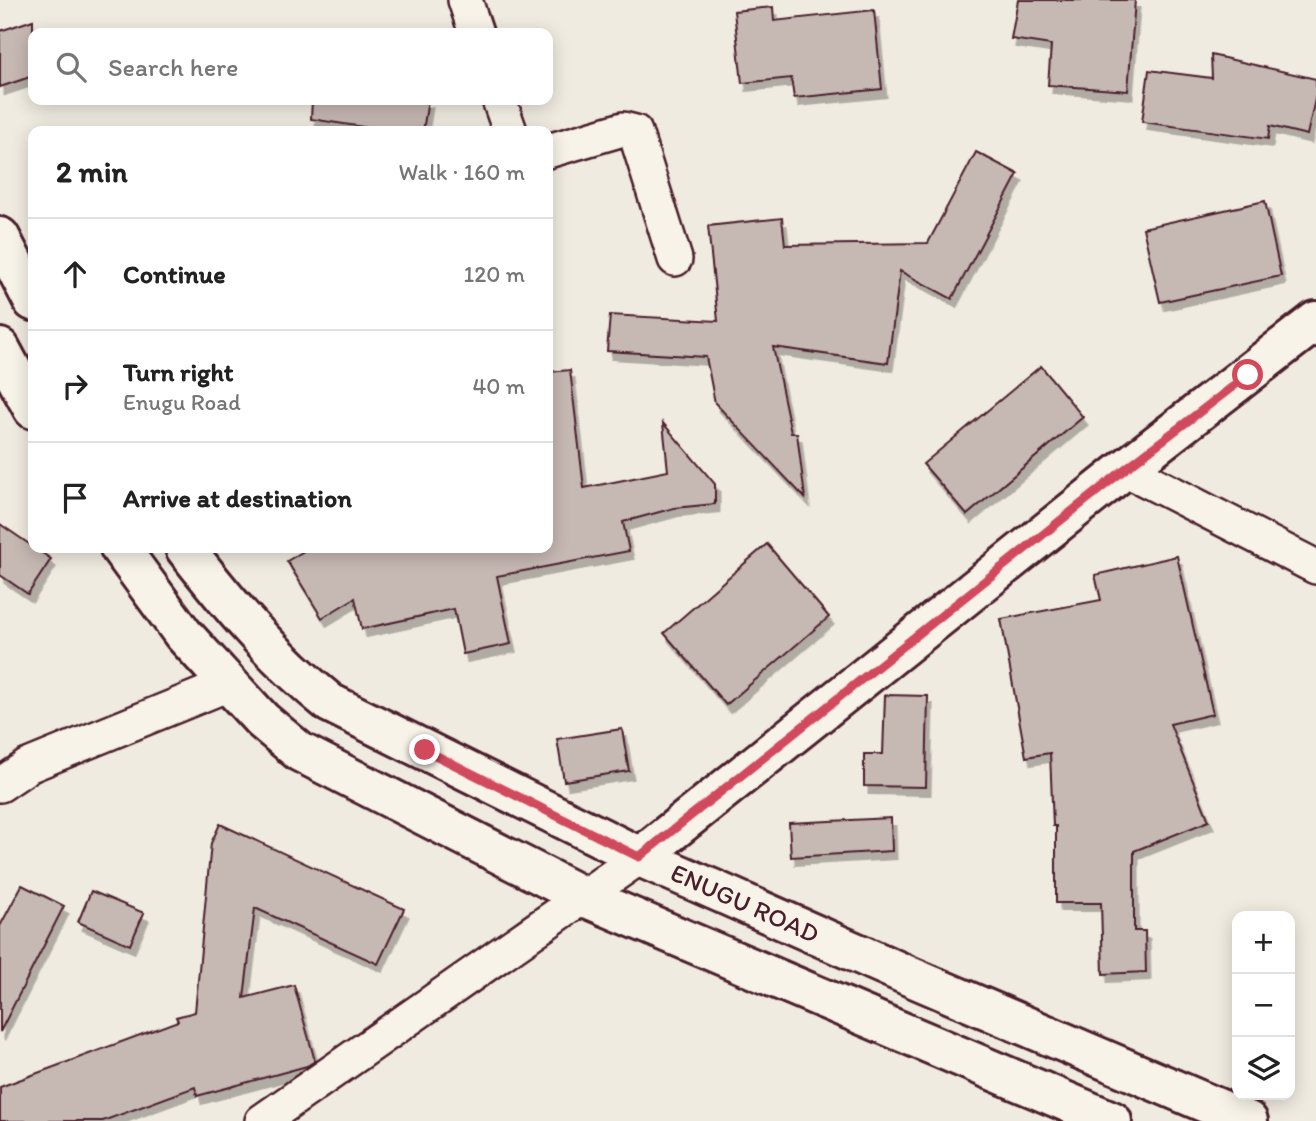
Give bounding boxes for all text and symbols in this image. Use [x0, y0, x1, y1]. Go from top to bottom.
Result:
search box [28, 28, 553, 105]
icon: search [52, 48, 90, 86]
text: Search here [108, 51, 238, 83]
text: 2 min [56, 153, 127, 190]
text: Walk · 160 m [399, 158, 525, 186]
icon: ahead [56, 255, 94, 293]
text: Continue [123, 258, 226, 290]
text: 120 m [464, 260, 525, 288]
text: Turn right [123, 356, 234, 388]
route start [1232, 359, 1263, 390]
icon: right [56, 367, 94, 405]
text: 40 m [472, 372, 525, 400]
text: Enugu Road [123, 388, 241, 416]
icon: arrive [56, 479, 94, 517]
text: Arrive at destination [123, 482, 352, 514]
route end [409, 734, 440, 765]
street label: ENUGU ROAD [666, 856, 824, 950]
map controls [1232, 911, 1295, 1100]
button: + [1232, 911, 1295, 974]
button: − [1232, 974, 1295, 1037]
button: layers [1232, 1037, 1295, 1100]

